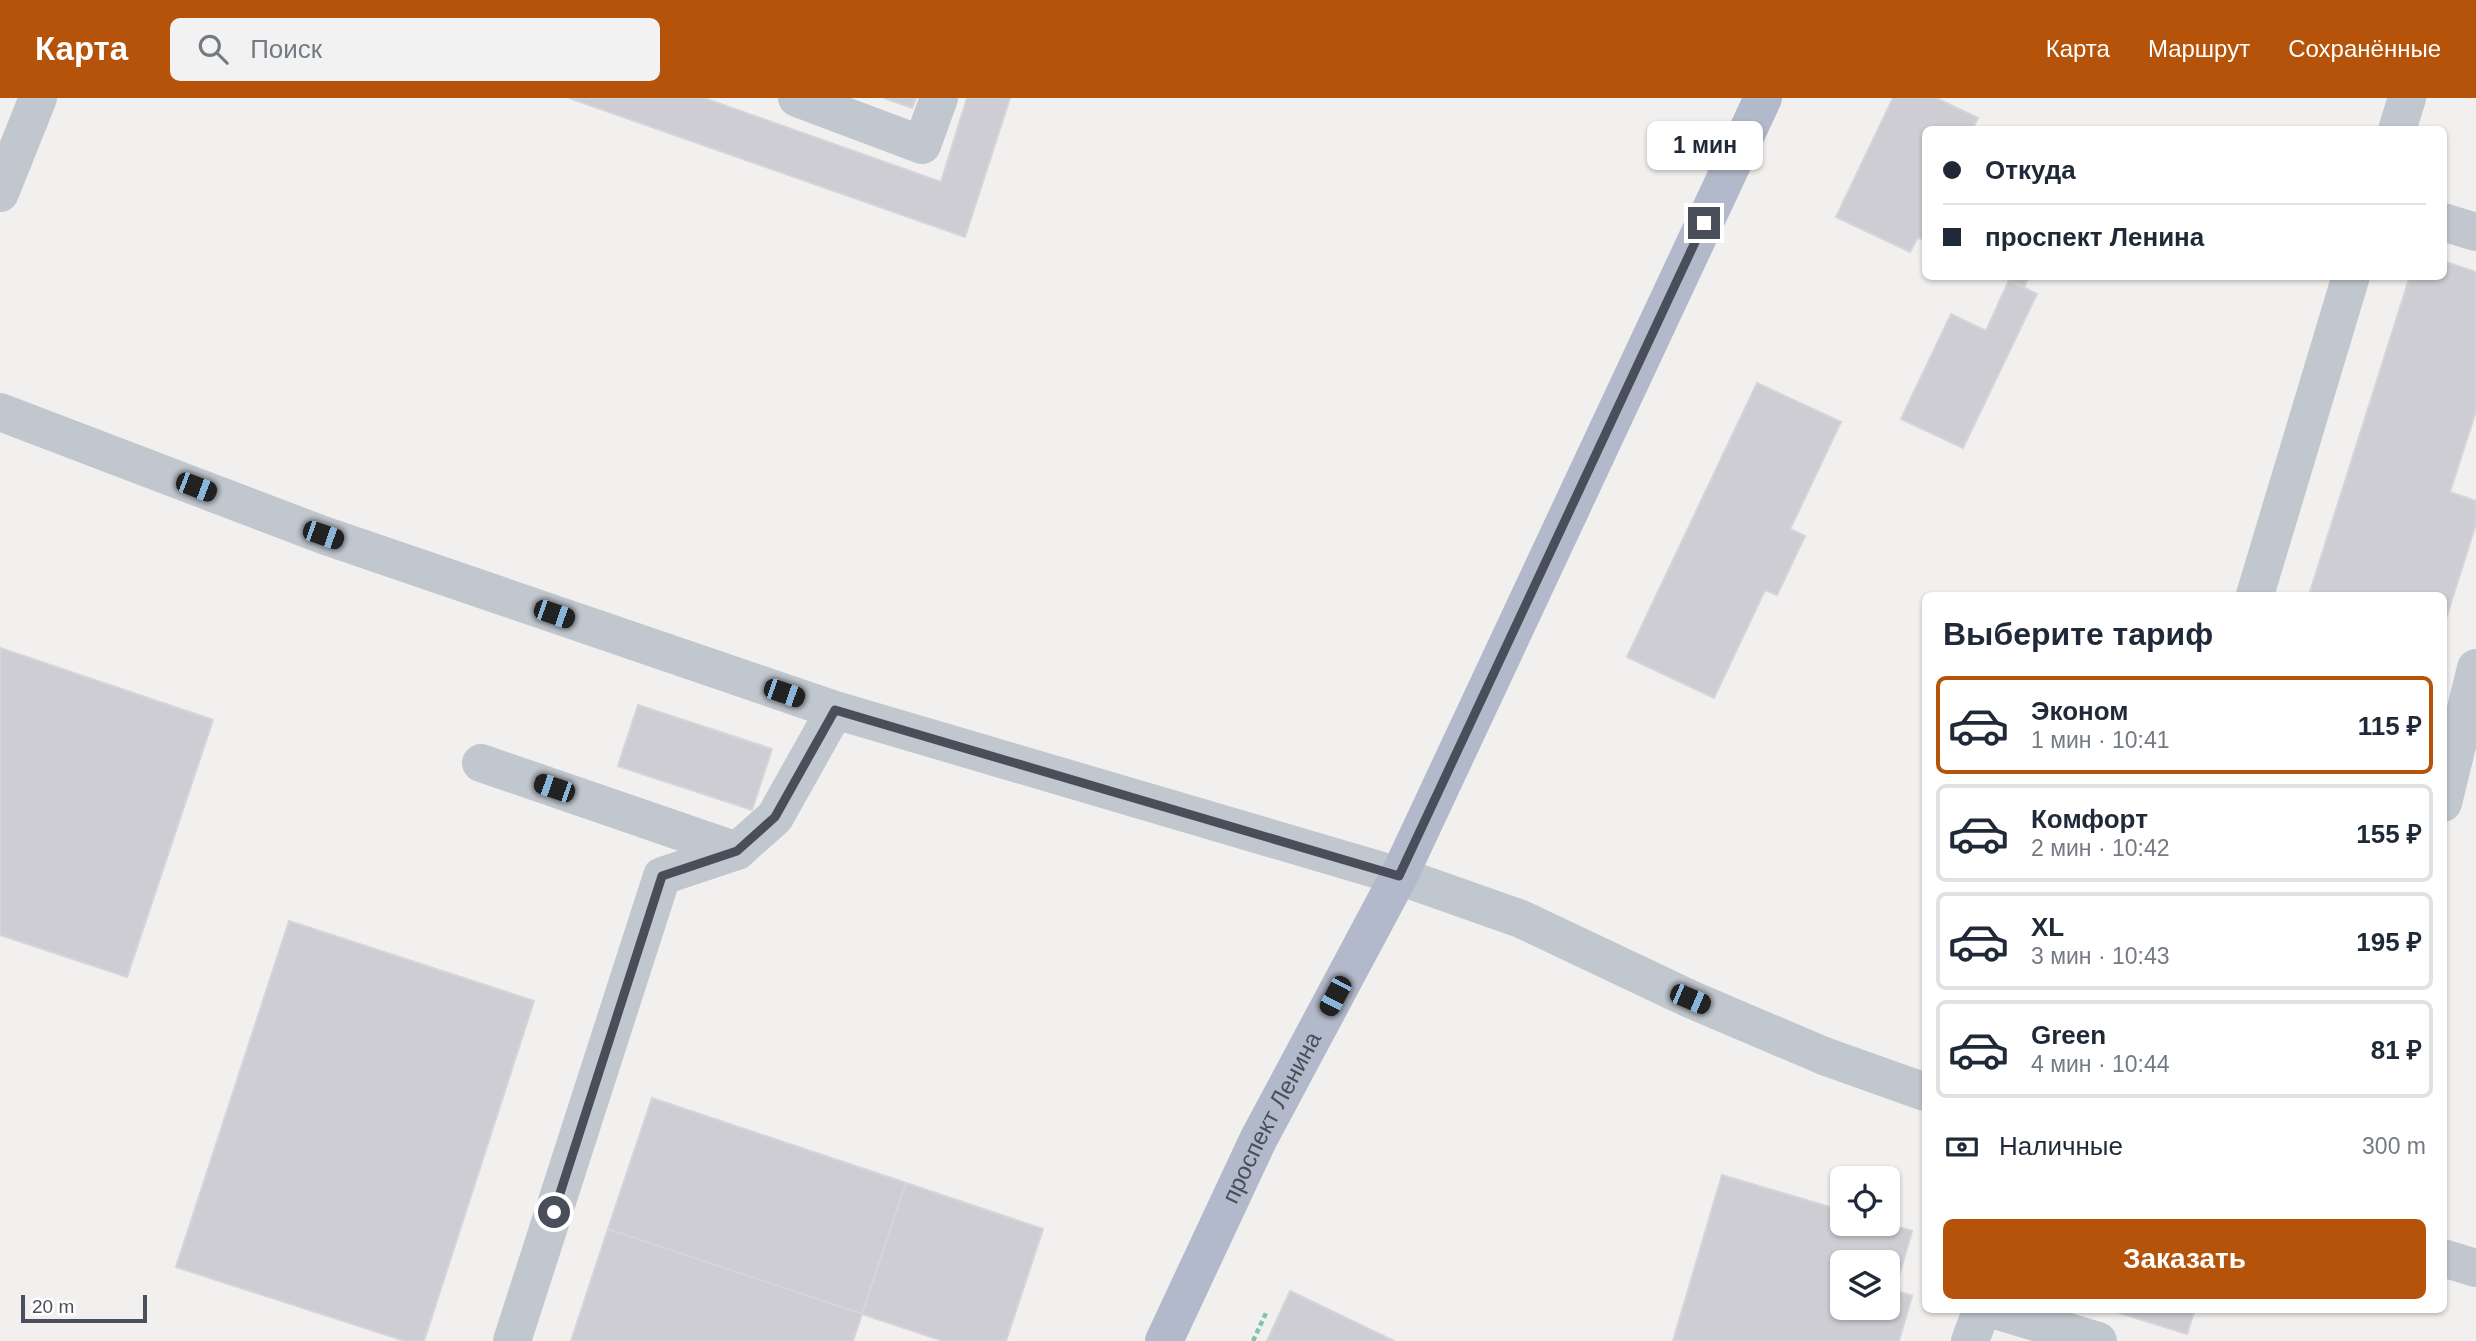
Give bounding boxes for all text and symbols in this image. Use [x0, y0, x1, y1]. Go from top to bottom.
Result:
search box [170, 18, 660, 81]
text: Карта [35, 30, 128, 67]
icon: search [194, 30, 232, 68]
text: Поиск [250, 34, 322, 64]
text: Карта [2046, 35, 2110, 62]
text: Маршрут [2148, 35, 2250, 62]
text: Сохранённые [2288, 35, 2441, 62]
callout: 1 мин [1646, 122, 1762, 170]
text: 1 мин [1673, 132, 1737, 158]
text: Откуда [1985, 155, 2076, 185]
route end [1688, 207, 1720, 239]
text: проспект Ленина [1985, 222, 2204, 252]
car [173, 470, 220, 504]
car [300, 518, 347, 552]
car [531, 597, 578, 631]
text: Выберите тариф [1943, 616, 2213, 652]
car [761, 676, 808, 710]
icon: car [1947, 694, 2010, 757]
text: Эконом [2031, 696, 2129, 726]
text: 115 ₽ [2358, 711, 2422, 741]
text: 1 мин · 10:41 [2031, 727, 2170, 753]
car [531, 771, 578, 805]
icon: car [1947, 802, 2010, 865]
text: Комфорт [2031, 804, 2148, 834]
text: 155 ₽ [2356, 819, 2422, 849]
text: 2 мин · 10:42 [2031, 835, 2170, 861]
icon: car [1947, 910, 2010, 973]
text: XL [2031, 912, 2064, 942]
text: 195 ₽ [2356, 927, 2422, 957]
text: 3 мин · 10:43 [2031, 943, 2170, 969]
car [1316, 973, 1355, 1019]
car [1667, 981, 1714, 1017]
icon: car [1947, 1018, 2010, 1081]
text: Green [2031, 1020, 2106, 1050]
street label: проспект Ленина [1216, 1026, 1327, 1207]
text: 81 ₽ [2371, 1035, 2422, 1065]
text: 4 мин · 10:44 [2031, 1051, 2170, 1077]
icon: cash [1943, 1128, 1981, 1166]
text: Наличные [1999, 1131, 2123, 1161]
text: 300 m [2362, 1133, 2426, 1159]
map controls [1830, 1166, 1900, 1320]
button: locate [1830, 1166, 1900, 1236]
route start [538, 1196, 570, 1228]
button: Заказать [1943, 1219, 2426, 1299]
button: layers [1830, 1250, 1900, 1320]
scale bar [21, 1292, 147, 1324]
text: 20 m [32, 1296, 74, 1317]

